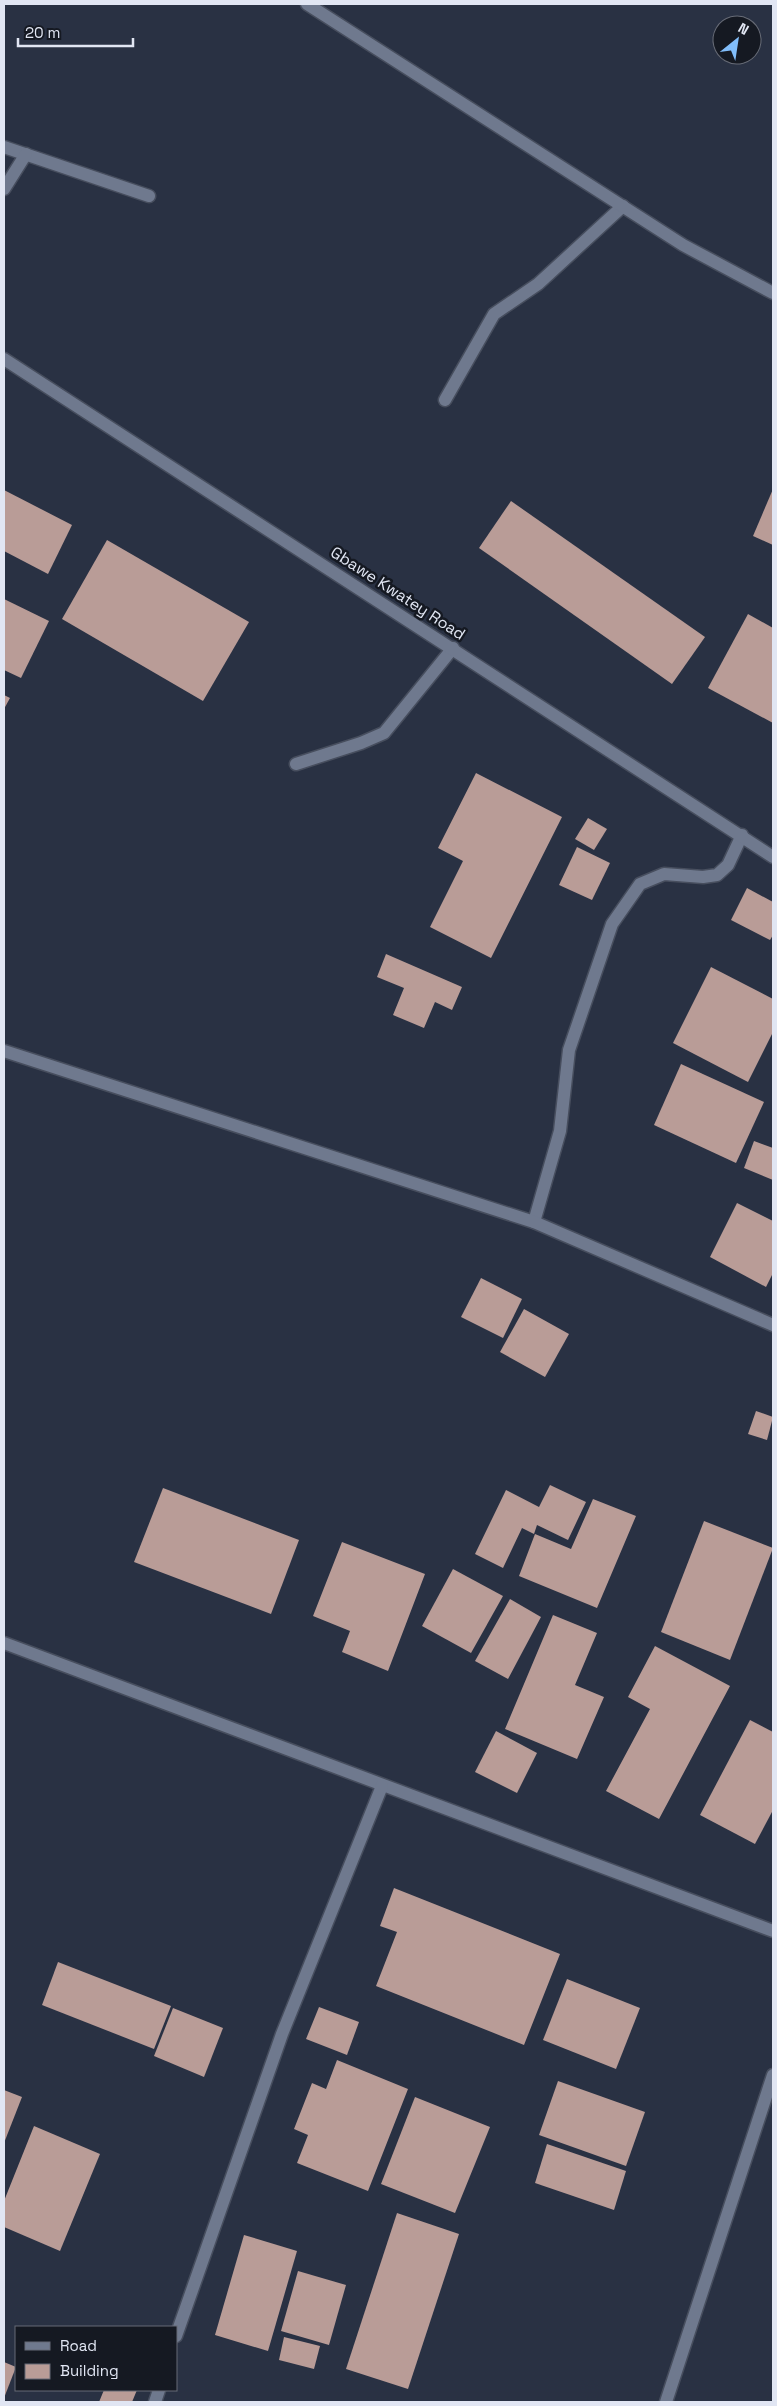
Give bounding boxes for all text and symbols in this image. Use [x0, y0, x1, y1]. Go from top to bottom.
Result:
scale bar [18, 15, 132, 47]
north arrow [712, 15, 762, 65]
text: N [735, 19, 752, 39]
text: 20 m [25, 23, 60, 42]
street label: Gbawe Kwatey Road [327, 542, 469, 644]
legend [15, 2326, 178, 2391]
text: Road [60, 2336, 97, 2355]
text: Building [60, 2361, 119, 2380]

